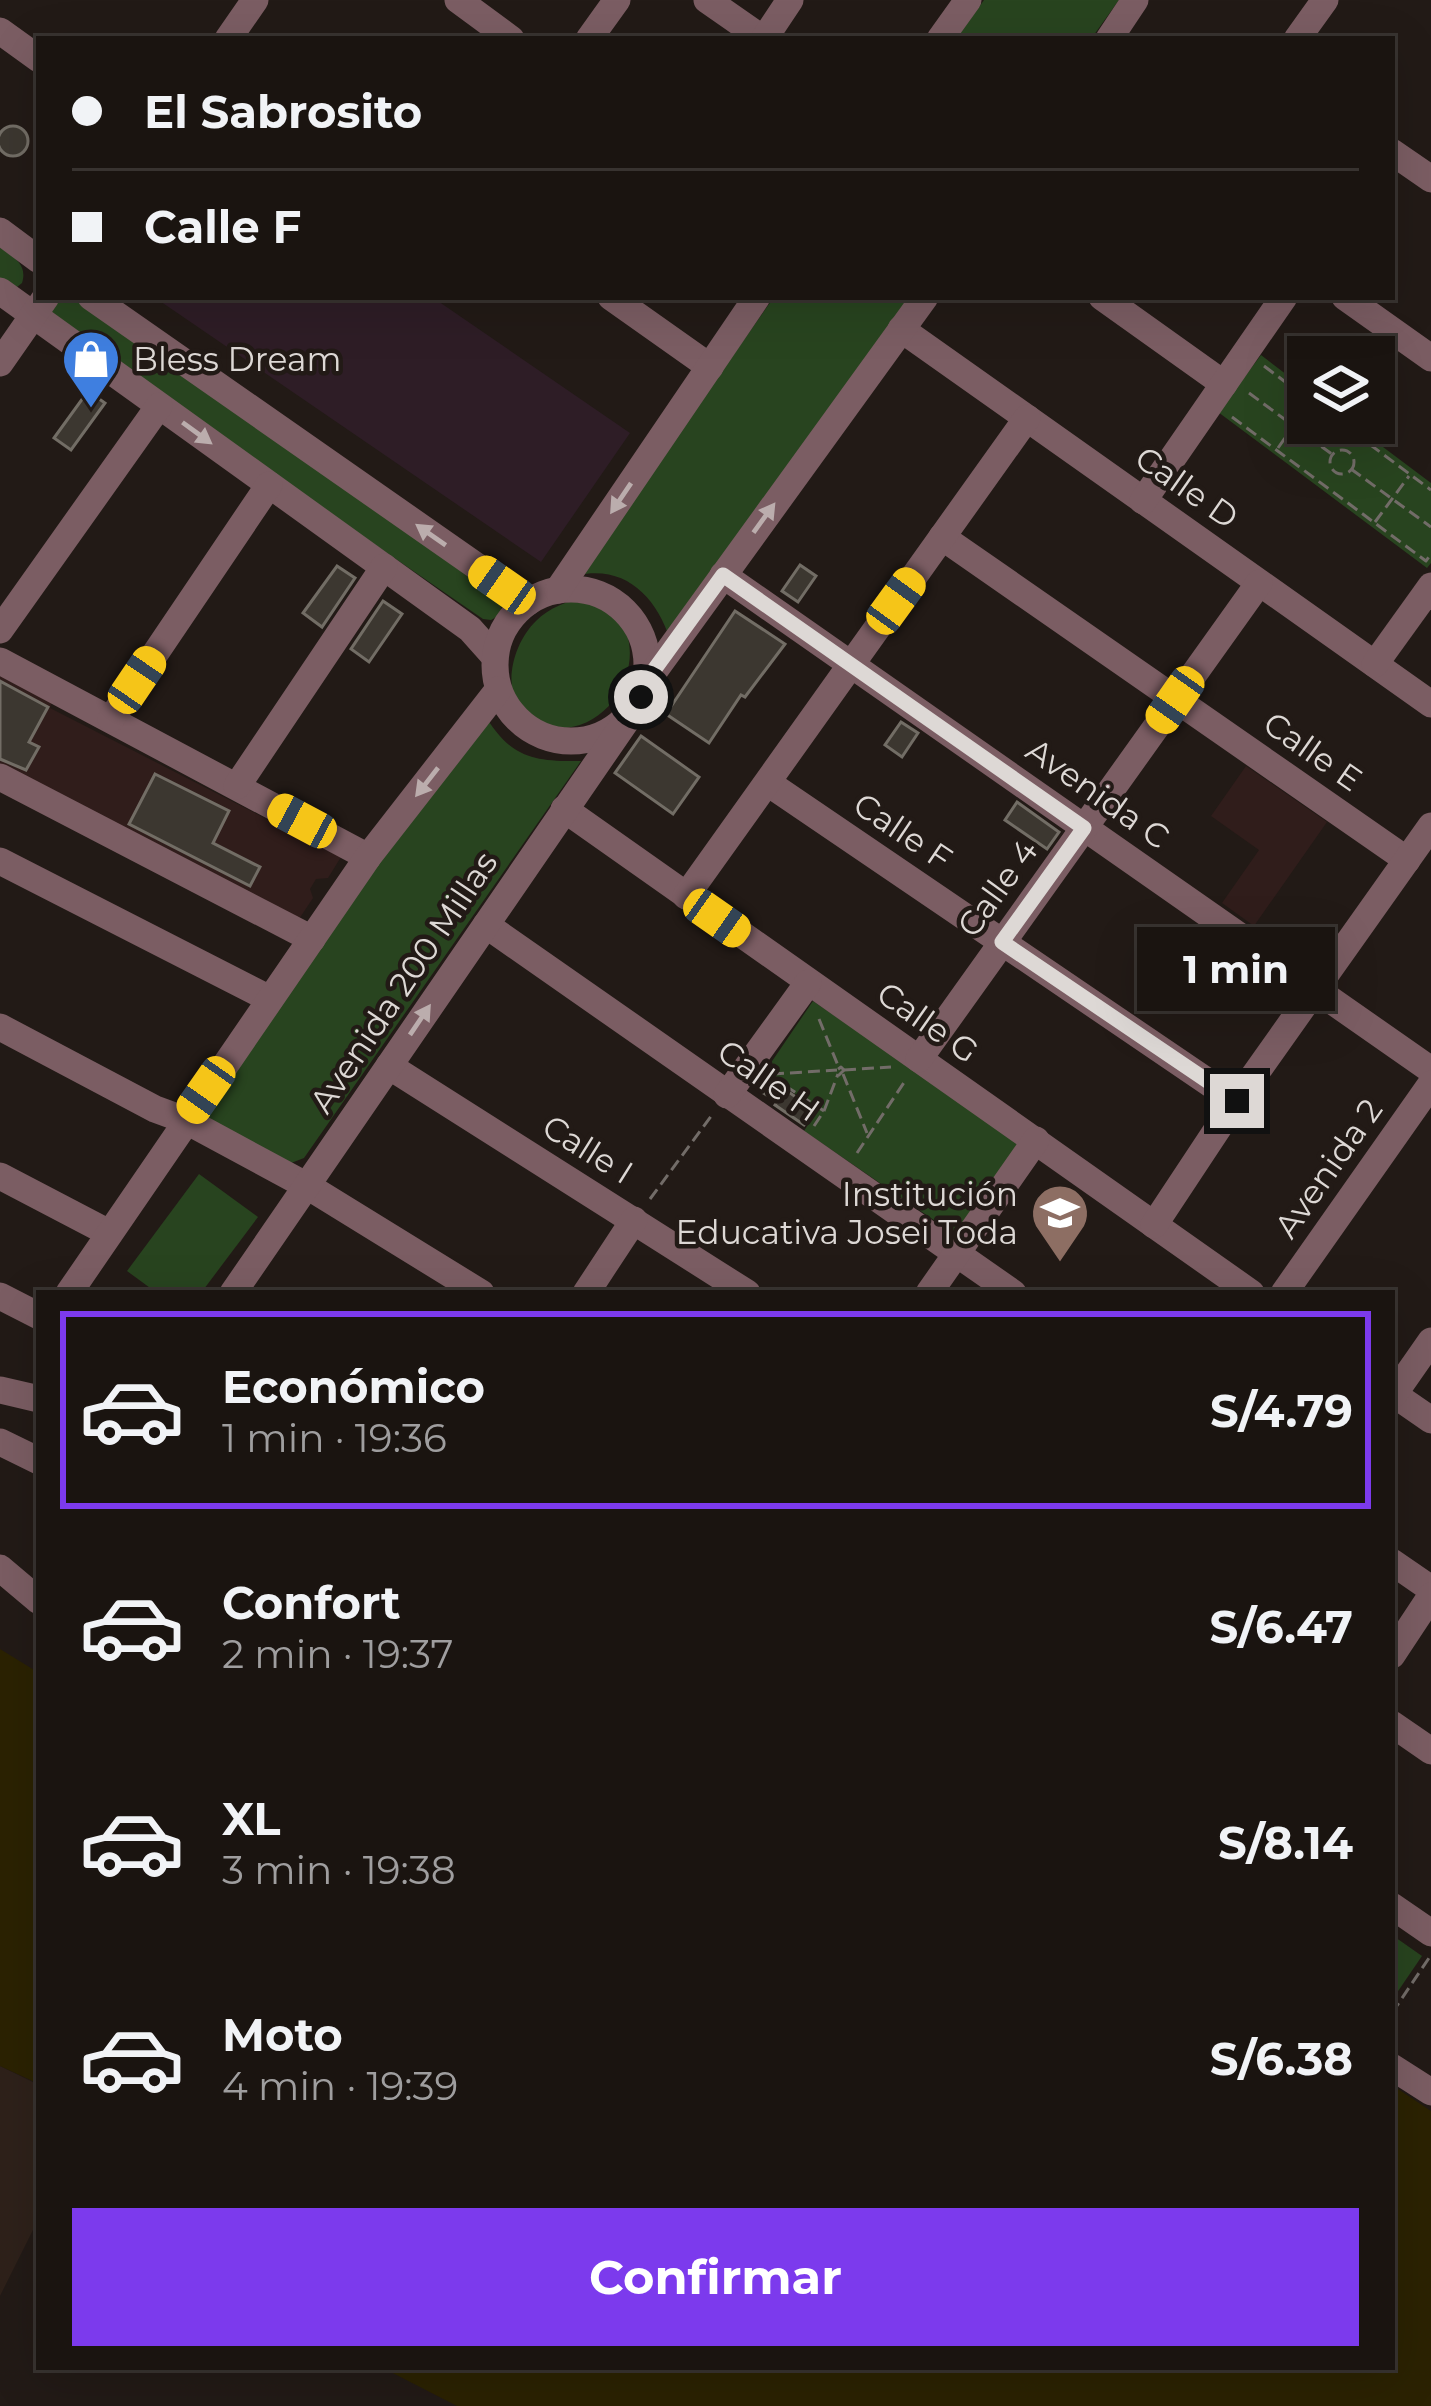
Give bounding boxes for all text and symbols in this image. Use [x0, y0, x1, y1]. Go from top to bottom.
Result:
text: El Sabrosito [144, 84, 422, 139]
text: Calle F [144, 199, 301, 254]
shop icon: Bless Dream [60, 328, 122, 410]
map controls [1287, 336, 1395, 444]
button: layers [1287, 336, 1395, 444]
place label: Bless Dream [133, 339, 342, 379]
one-way arrow [181, 421, 213, 444]
street label: Calle D [1128, 437, 1246, 537]
one-way arrow [610, 482, 633, 514]
one-way arrow [752, 502, 776, 534]
one-way arrow [415, 524, 448, 547]
car [462, 550, 542, 620]
car [860, 561, 932, 641]
car [102, 640, 172, 720]
car [1140, 660, 1210, 740]
route start [614, 670, 668, 724]
street label: Calle E [1256, 703, 1370, 799]
street label: Avenida C [1019, 729, 1177, 857]
one-way arrow [415, 767, 439, 798]
street label: Calle F [846, 784, 960, 878]
car [262, 788, 342, 854]
street label: Calle 4 [948, 831, 1046, 945]
street label: Avenida 200 Millas [301, 844, 505, 1120]
car [677, 883, 757, 953]
callout: 1 min [1138, 927, 1336, 1011]
text: 1 min [1183, 945, 1289, 993]
street label: Calle G [870, 973, 986, 1071]
one-way arrow [408, 1004, 431, 1036]
street label: Calle H [710, 1030, 828, 1130]
car [171, 1050, 241, 1130]
route end [1210, 1074, 1264, 1128]
street label: Avenida 2 [1266, 1091, 1390, 1245]
street label: Calle I [535, 1106, 641, 1192]
place label: Institución Educativa Josei Toda [676, 1174, 1018, 1252]
school or university icon: Institución Educativa Josei Toda [1029, 1182, 1091, 1264]
icon: car [78, 1356, 186, 1464]
text: Económico [222, 1359, 485, 1414]
text: S/4.79 [1210, 1383, 1353, 1438]
text: 1 min · 19:36 [222, 1414, 447, 1462]
icon: car [78, 1572, 186, 1680]
text: Confort [222, 1575, 401, 1630]
text: S/6.47 [1210, 1599, 1353, 1654]
text: 2 min · 19:37 [222, 1630, 453, 1678]
icon: car [78, 1788, 186, 1896]
text: XL [222, 1791, 280, 1846]
text: S/8.14 [1218, 1815, 1353, 1870]
text: 3 min · 19:38 [222, 1846, 456, 1894]
icon: car [78, 2004, 186, 2112]
text: Moto [222, 2007, 343, 2062]
text: S/6.38 [1210, 2031, 1353, 2086]
text: 4 min · 19:39 [222, 2062, 458, 2110]
button: Confirmar [72, 2208, 1359, 2346]

